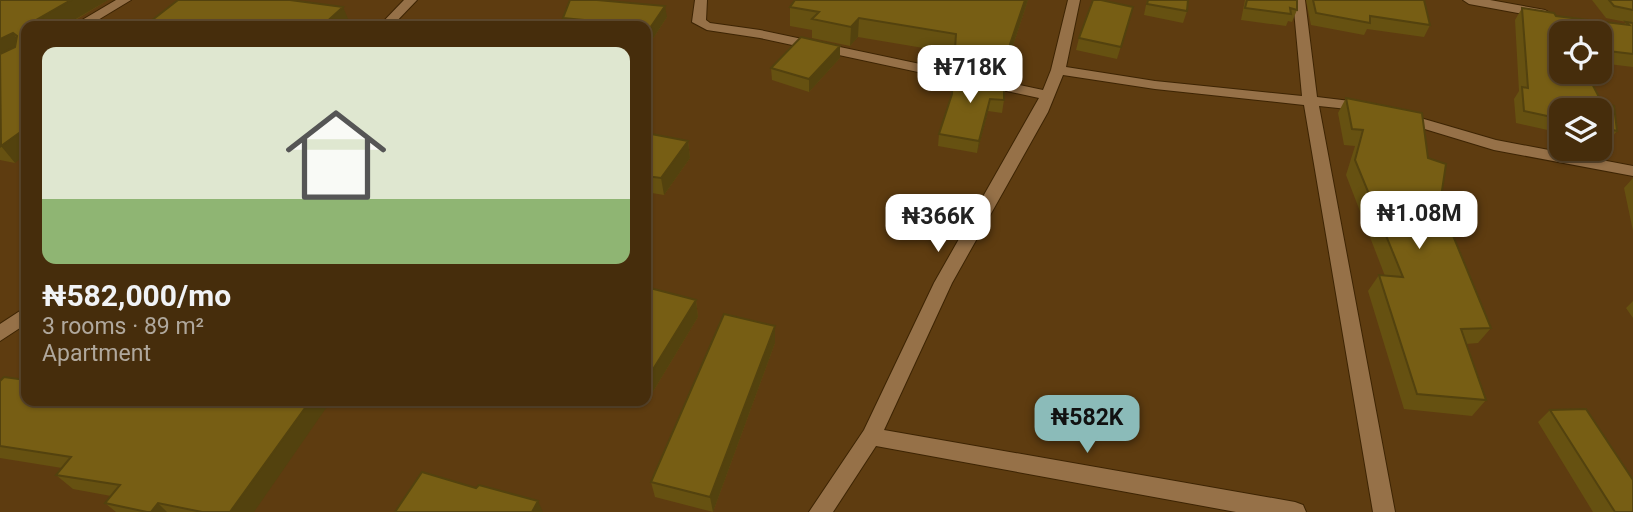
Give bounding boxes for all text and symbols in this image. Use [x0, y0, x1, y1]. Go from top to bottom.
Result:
map controls [1549, 21, 1612, 161]
button: locate [1549, 21, 1612, 84]
pin: ₦718K [921, 46, 1019, 105]
text: ₦718K [934, 54, 1006, 81]
icon: home [273, 92, 399, 218]
button: layers [1549, 98, 1612, 161]
pin: ₦1.08M [1362, 191, 1476, 251]
pin: ₦366K [889, 194, 987, 254]
text: ₦1.08M [1376, 200, 1462, 227]
text: ₦366K [902, 203, 974, 230]
text: ₦582,000/mo [42, 278, 231, 313]
text: 3 rooms · 89 m² [42, 313, 204, 340]
text: Apartment [42, 340, 151, 367]
pin: ₦582K [1038, 396, 1136, 455]
text: ₦582K [1051, 404, 1123, 431]

